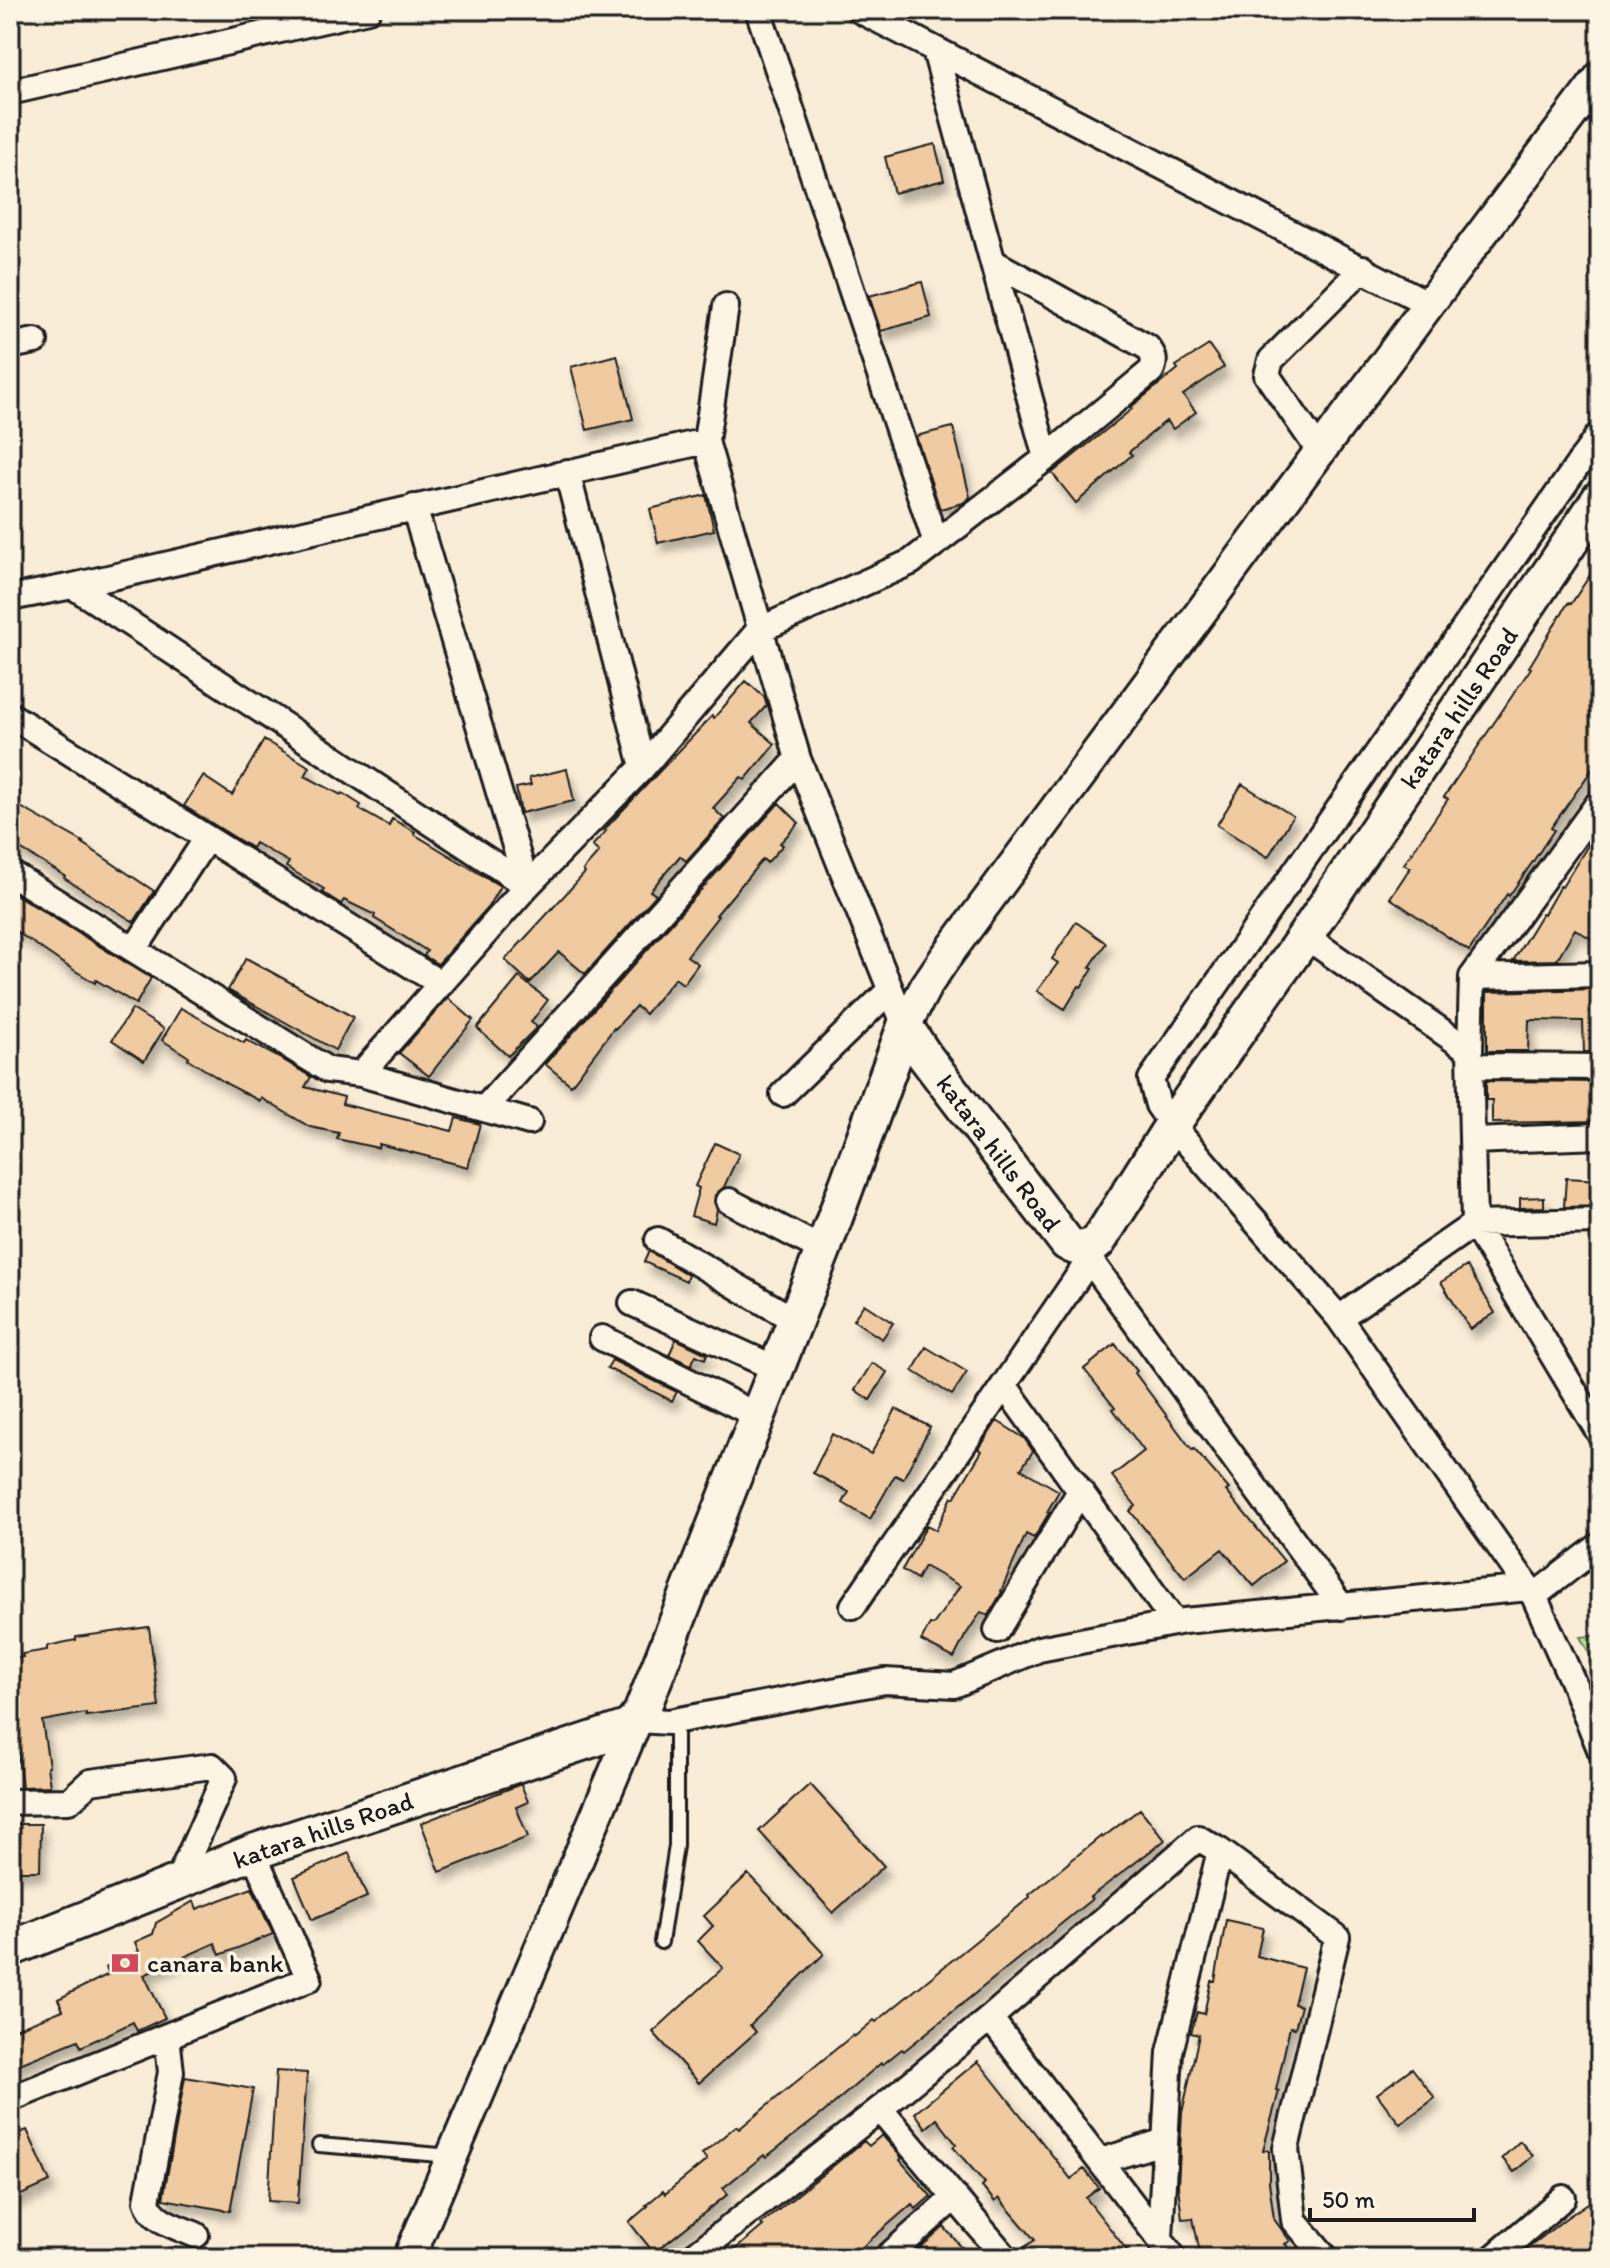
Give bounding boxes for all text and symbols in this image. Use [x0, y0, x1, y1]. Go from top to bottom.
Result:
street label: katara hills Road [1393, 621, 1525, 795]
street label: katara hills Road [930, 1068, 1068, 1238]
street label: katara hills Road [229, 1784, 417, 1876]
place label: canara bank [147, 1947, 284, 1979]
bank icon: canara bank [110, 1948, 140, 1978]
scale bar [1310, 2172, 1474, 2222]
text: 50 m [1322, 2185, 1375, 2214]

